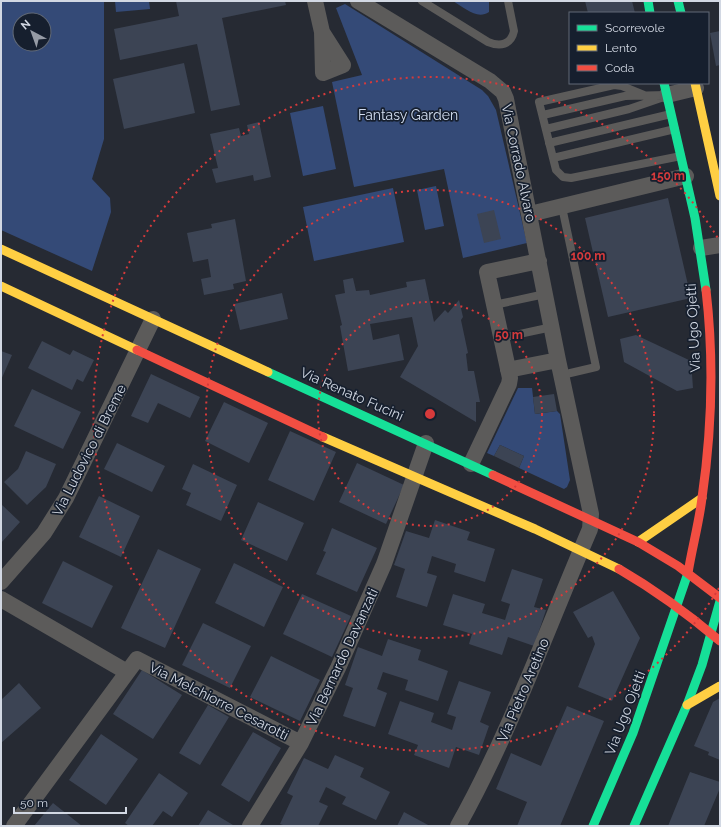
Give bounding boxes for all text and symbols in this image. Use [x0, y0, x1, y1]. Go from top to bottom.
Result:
north arrow [12, 12, 52, 52]
legend [569, 12, 709, 84]
text: N [18, 17, 33, 32]
text: Scorrevole [605, 21, 665, 35]
text: Lento [605, 41, 637, 55]
text: Coda [605, 61, 634, 75]
street label: Via Corrado Alvaro [499, 103, 539, 223]
park label: Fantasy Garden [358, 107, 458, 123]
text: 150 m [651, 169, 685, 183]
text: 100 m [571, 249, 605, 263]
street label: Via Ugo Ojetti [683, 283, 703, 373]
text: 50 m [495, 328, 523, 342]
street label: Via Renato Fucini [298, 364, 406, 424]
street label: Via Ludovico di Breme [49, 381, 129, 519]
centre of rings [423, 407, 437, 421]
street label: Via Bernardo Davanzati [303, 586, 381, 728]
street label: Via Pietro Aretino [494, 636, 552, 744]
street label: Via Melchiorre Cesarotti [147, 659, 291, 743]
street label: Via Ugo Ojetti [602, 669, 648, 757]
scale bar [14, 789, 126, 815]
text: 50 m [20, 796, 48, 810]

